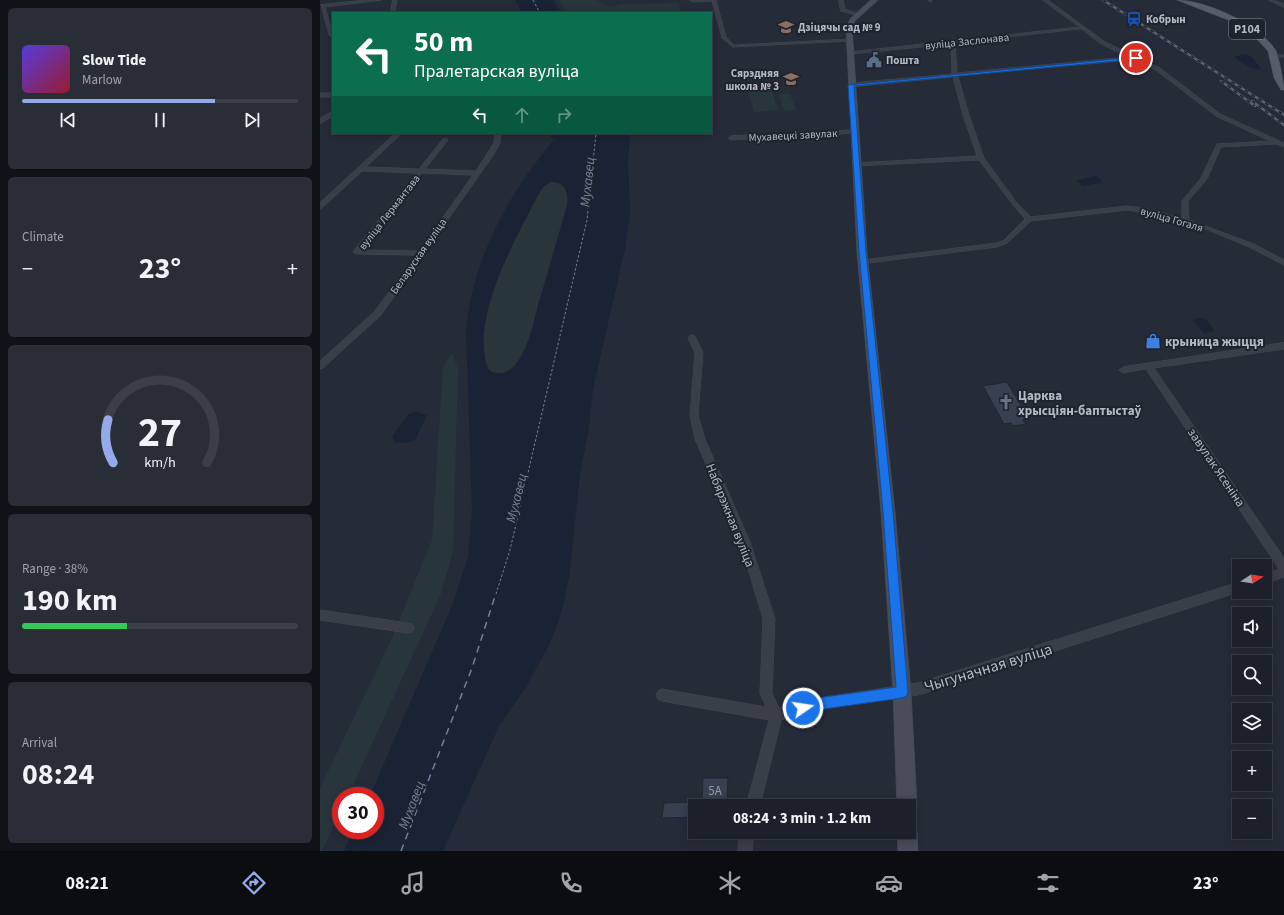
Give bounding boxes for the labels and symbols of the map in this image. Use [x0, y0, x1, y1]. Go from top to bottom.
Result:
station icon: Кобрын [1125, 10, 1143, 28]
place label: Кобрын [1146, 12, 1186, 27]
school or university icon: Дзіцячы сад № 9 [777, 18, 795, 36]
road number: Р104 [1229, 19, 1265, 39]
place label: Дзіцячы сад № 9 [798, 20, 881, 35]
street label: вуліца Заслонава [924, 30, 1010, 53]
pin [1119, 41, 1153, 75]
public building icon: Пошта [865, 51, 883, 69]
place label: Пошта [886, 53, 919, 68]
place label: Сярэдняя школа № 3 [725, 66, 779, 94]
school or university icon: Сярэдняя школа № 3 [782, 70, 800, 88]
street label: Мухавецкі завулак [748, 126, 838, 145]
water label: Мухавец [575, 156, 601, 208]
street label: вуліца Лермантава [355, 172, 424, 253]
street label: вуліца Гогаля [1139, 203, 1205, 236]
street label: Беларуская вуліца [387, 216, 450, 297]
shop icon: крыница жыцця [1144, 332, 1162, 350]
place label: крыница жыцця [1165, 333, 1264, 351]
place label: Царква хрысціян-баптыстаў [1018, 387, 1142, 420]
church icon: Царква хрысціян-баптыстаў [997, 393, 1015, 411]
street label: завулак Ясеніна [1183, 425, 1249, 511]
street label: Набярэжная вуліца [701, 461, 759, 570]
water label: Мухавец [501, 471, 533, 525]
north arrow [1232, 559, 1272, 599]
street label: Чыгуначная вуліца [922, 638, 1055, 698]
position arrow [782, 687, 824, 729]
water label: Мухавец [394, 778, 430, 832]
house number: 5А [708, 782, 723, 800]
speed limit sign: 30 [332, 787, 384, 839]

